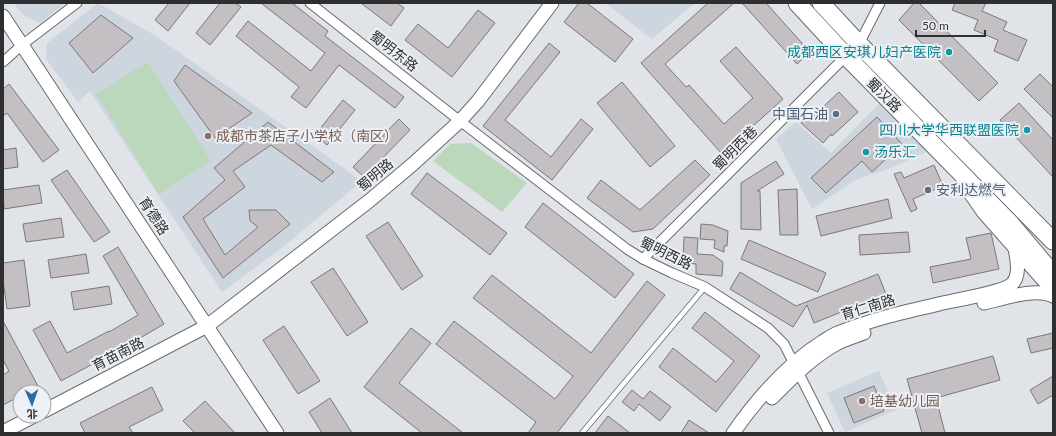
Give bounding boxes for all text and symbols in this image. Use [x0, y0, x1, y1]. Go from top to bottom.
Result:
scale bar [916, 12, 985, 38]
text: 50 m [922, 18, 949, 33]
street label: 蜀明东路 [367, 27, 422, 75]
place label: 成都西区安琪儿妇产医院 [787, 43, 941, 60]
marker: 成都西区安琪儿妇产医院 [944, 47, 954, 57]
street label: 蜀汉路 [863, 74, 905, 116]
place label: 中国石油 [772, 105, 828, 122]
marker: 中国石油 [831, 109, 841, 119]
place label: 四川大学华西联盟医院 [879, 121, 1019, 138]
street label: 蜀明西巷 [709, 122, 760, 173]
marker: 四川大学华西联盟医院 [1022, 125, 1032, 135]
place label: 成都市茶店子小学校（南区） [216, 127, 398, 144]
marker: 成都市茶店子小学校（南区） [203, 131, 213, 141]
place label: 汤乐汇 [874, 143, 916, 160]
marker: 汤乐汇 [861, 147, 871, 157]
street label: 蜀明路 [353, 155, 396, 195]
place label: 安利达燃气 [936, 181, 1006, 198]
marker: 安利达燃气 [923, 185, 933, 195]
street label: 育德路 [136, 193, 173, 238]
street label: 蜀明西路 [637, 233, 695, 272]
street label: 育仁南路 [839, 290, 897, 323]
street label: 育苗南路 [89, 333, 147, 374]
north arrow [12, 384, 52, 424]
place label: 培基幼儿园 [870, 392, 940, 409]
marker: 培基幼儿园 [857, 396, 867, 406]
text: 北 [27, 408, 38, 421]

